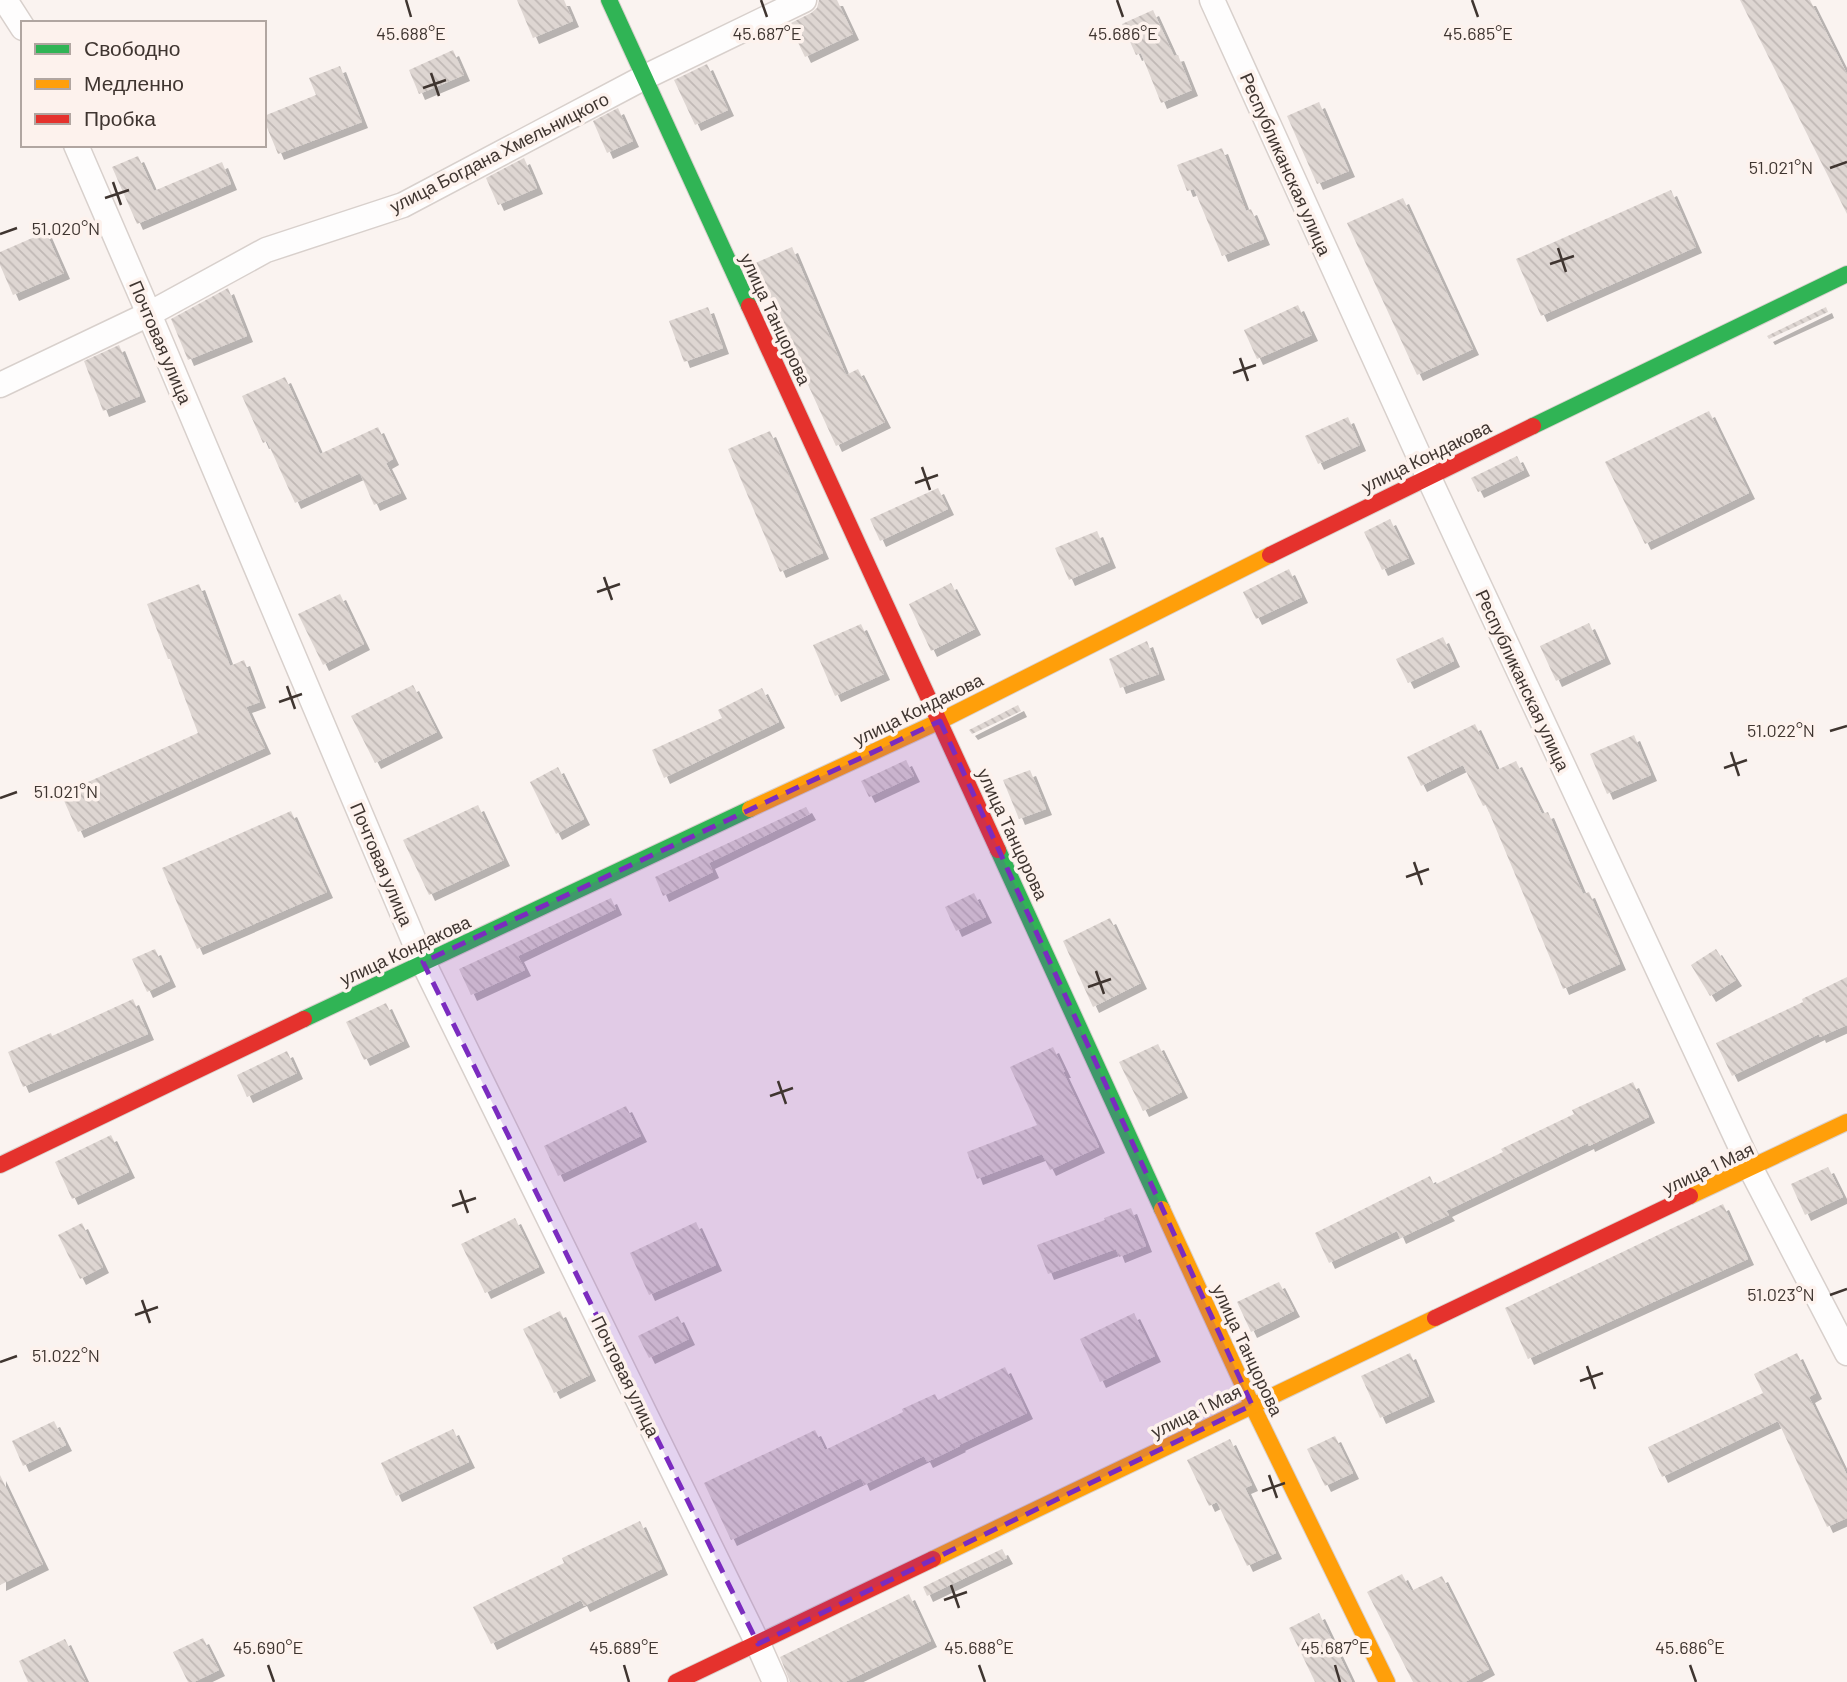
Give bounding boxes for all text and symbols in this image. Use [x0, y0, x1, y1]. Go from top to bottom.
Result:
legend [21, 21, 266, 147]
text: 45.688°E [376, 22, 446, 44]
text: 45.687°E [732, 22, 802, 44]
text: 45.686°E [1088, 22, 1158, 44]
text: 45.685°E [1443, 22, 1513, 44]
text: Свободно [84, 35, 181, 60]
street label: Республиканская улица [1236, 69, 1337, 260]
text: Медленно [84, 70, 184, 95]
street label: улица Богдана Хмельницкого [386, 87, 612, 217]
text: Пробка [84, 105, 156, 130]
text: 51.021°N [1749, 156, 1813, 178]
text: 51.020°N [32, 217, 100, 239]
street label: улица Танцорова [736, 250, 817, 389]
street label: Почтовая улица [125, 277, 197, 408]
street label: улица Кондакова [1358, 415, 1495, 497]
street label: Республиканская улица [1471, 586, 1575, 775]
street label: улица Кондакова [850, 668, 987, 750]
text: 51.022°N [1747, 719, 1815, 741]
street label: улица Танцорова [973, 765, 1054, 904]
text: 51.021°N [34, 780, 98, 802]
street label: Почтовая улица [346, 799, 418, 930]
street label: улица Кондакова [336, 910, 475, 990]
street label: улица 1 Мая [1659, 1137, 1757, 1199]
street label: улица Танцорова [1208, 1281, 1289, 1420]
text: 51.023°N [1747, 1283, 1815, 1305]
street label: Почтовая улица [587, 1312, 665, 1441]
text: 51.022°N [32, 1344, 100, 1366]
street label: улица 1 Мая [1147, 1380, 1245, 1442]
text: 45.690°E [233, 1636, 303, 1658]
text: 45.689°E [589, 1636, 659, 1658]
text: 45.688°E [944, 1636, 1014, 1658]
text: 45.687°E [1300, 1636, 1370, 1658]
text: 45.686°E [1655, 1636, 1725, 1658]

